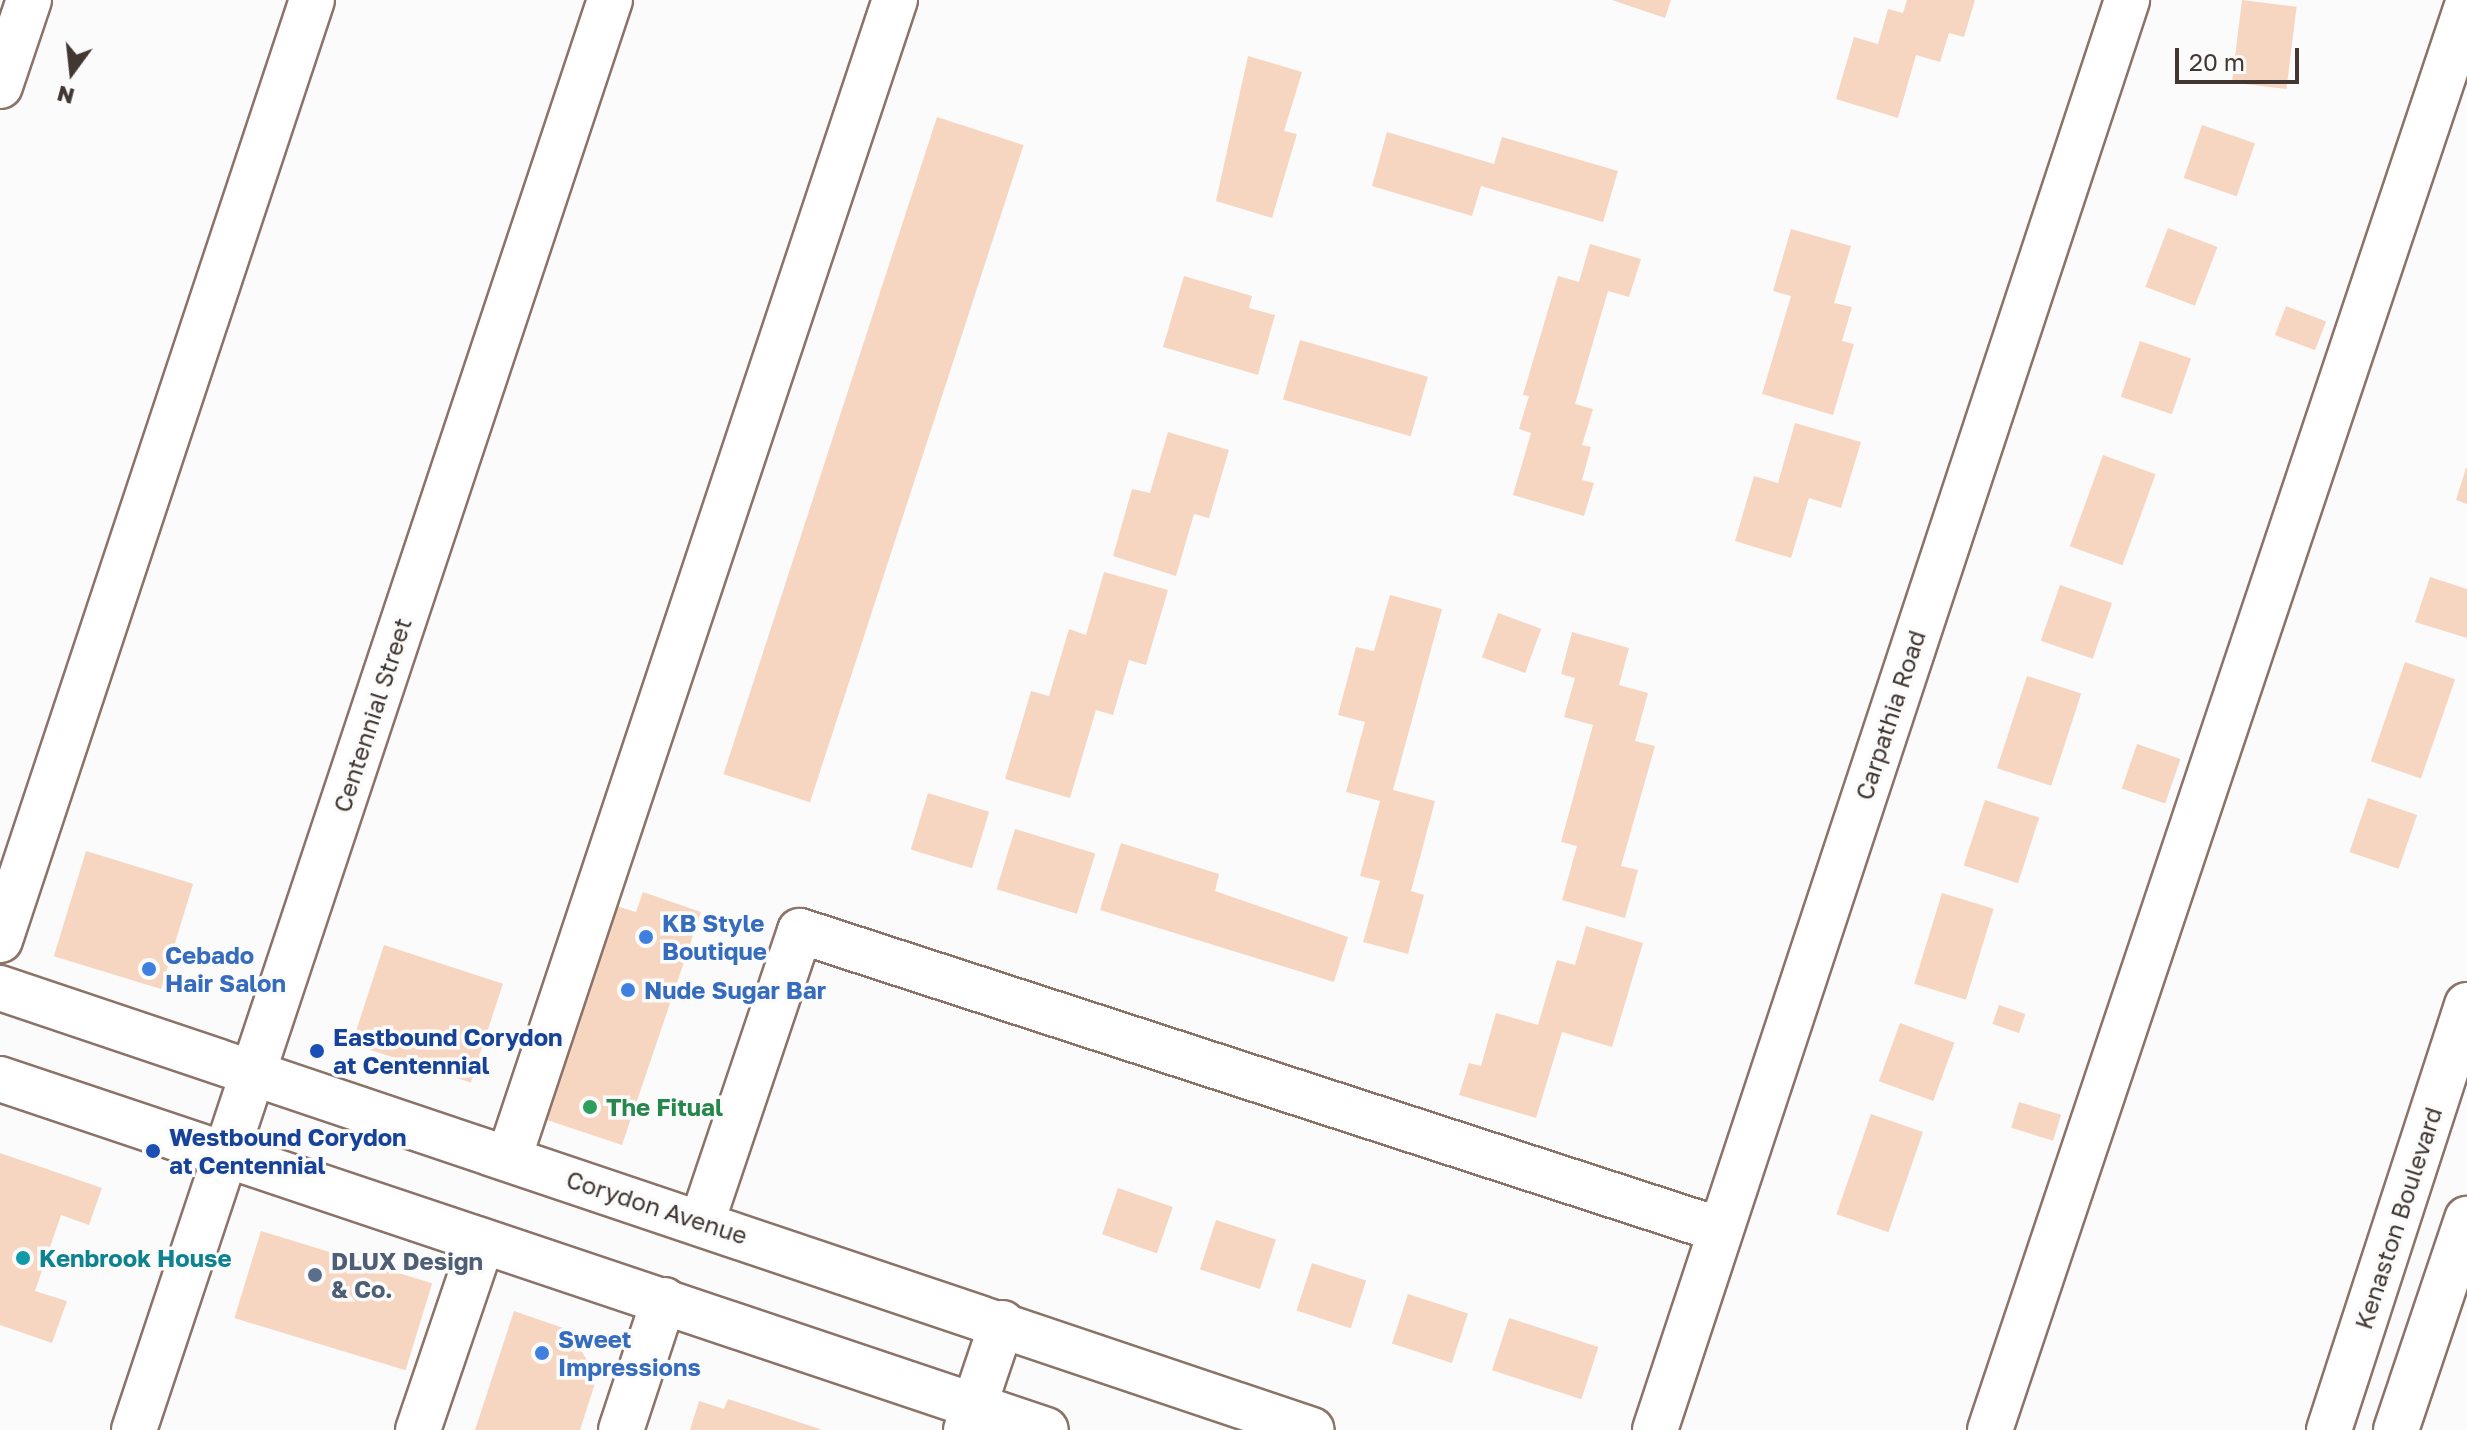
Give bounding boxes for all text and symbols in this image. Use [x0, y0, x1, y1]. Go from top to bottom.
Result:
north arrow [32, 32, 112, 112]
scale bar [2179, 32, 2303, 82]
text: 20 m [2189, 47, 2245, 76]
text: N [54, 80, 77, 111]
street label: Centennial Street [327, 614, 417, 816]
street label: Carpathia Road [1849, 627, 1931, 803]
place label: KB Style Boutique [662, 909, 767, 965]
marker: KB Style Boutique [637, 928, 655, 946]
place label: Cebado Hair Salon [165, 941, 286, 997]
marker: Cebado Hair Salon [140, 960, 158, 978]
place label: Nude Sugar Bar [644, 976, 826, 1004]
marker: Nude Sugar Bar [619, 981, 637, 999]
place label: Eastbound Corydon at Centennial [333, 1023, 563, 1079]
marker: Eastbound Corydon at Centennial [308, 1042, 326, 1060]
place label: The Fitual [606, 1093, 723, 1121]
marker: The Fitual [581, 1098, 599, 1116]
street label: Kenaston Boulevard [2348, 1103, 2448, 1333]
place label: Westbound Corydon at Centennial [169, 1123, 407, 1179]
marker: Westbound Corydon at Centennial [144, 1142, 162, 1160]
street label: Corydon Avenue [563, 1164, 751, 1250]
place label: Kenbrook House [39, 1244, 232, 1272]
place label: DLUX Design & Co. [331, 1247, 483, 1303]
marker: Kenbrook House [14, 1249, 32, 1267]
marker: DLUX Design & Co. [306, 1266, 324, 1284]
place label: Sweet Impressions [558, 1325, 701, 1381]
marker: Sweet Impressions [533, 1344, 551, 1362]

